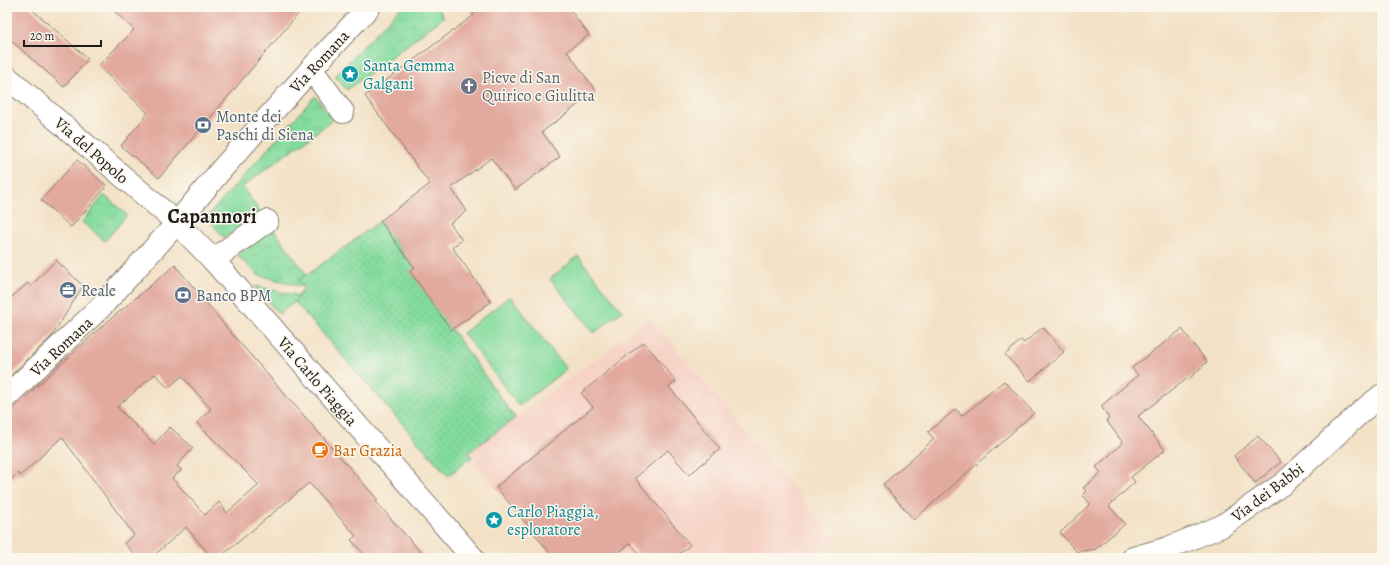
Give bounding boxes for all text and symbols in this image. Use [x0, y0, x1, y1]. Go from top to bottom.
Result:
scale bar [24, 22, 101, 48]
street label: Via Romana [284, 25, 355, 99]
text: 20 m [30, 28, 54, 44]
place label: Santa Gemma Galgani [363, 55, 455, 95]
place icon: Santa Gemma Galgani [340, 64, 360, 84]
place label: Pieve di San Quirico e Giulitta [482, 67, 595, 107]
church icon: Pieve di San Quirico e Giulitta [459, 76, 479, 96]
place label: Monte dei Paschi di Siena [216, 106, 314, 146]
street label: Via del Popolo [49, 112, 133, 189]
bank icon: Monte dei Paschi di Siena [193, 115, 213, 135]
district label: Capannori [167, 203, 257, 230]
office icon: Reale [58, 280, 78, 300]
place label: Reale [81, 280, 116, 302]
bank icon: Banco BPM [173, 285, 193, 305]
place label: Banco BPM [196, 285, 271, 307]
street label: Via Romana [25, 312, 98, 382]
street label: Via Carlo Piaggia [272, 332, 362, 431]
cafe icon: Bar Grazia [310, 440, 330, 460]
place label: Bar Grazia [333, 440, 403, 462]
street label: Via dei Babbi [1226, 458, 1308, 528]
place label: Carlo Piaggia, esploratore [507, 501, 599, 541]
place icon: Carlo Piaggia, esploratore [484, 510, 504, 530]

